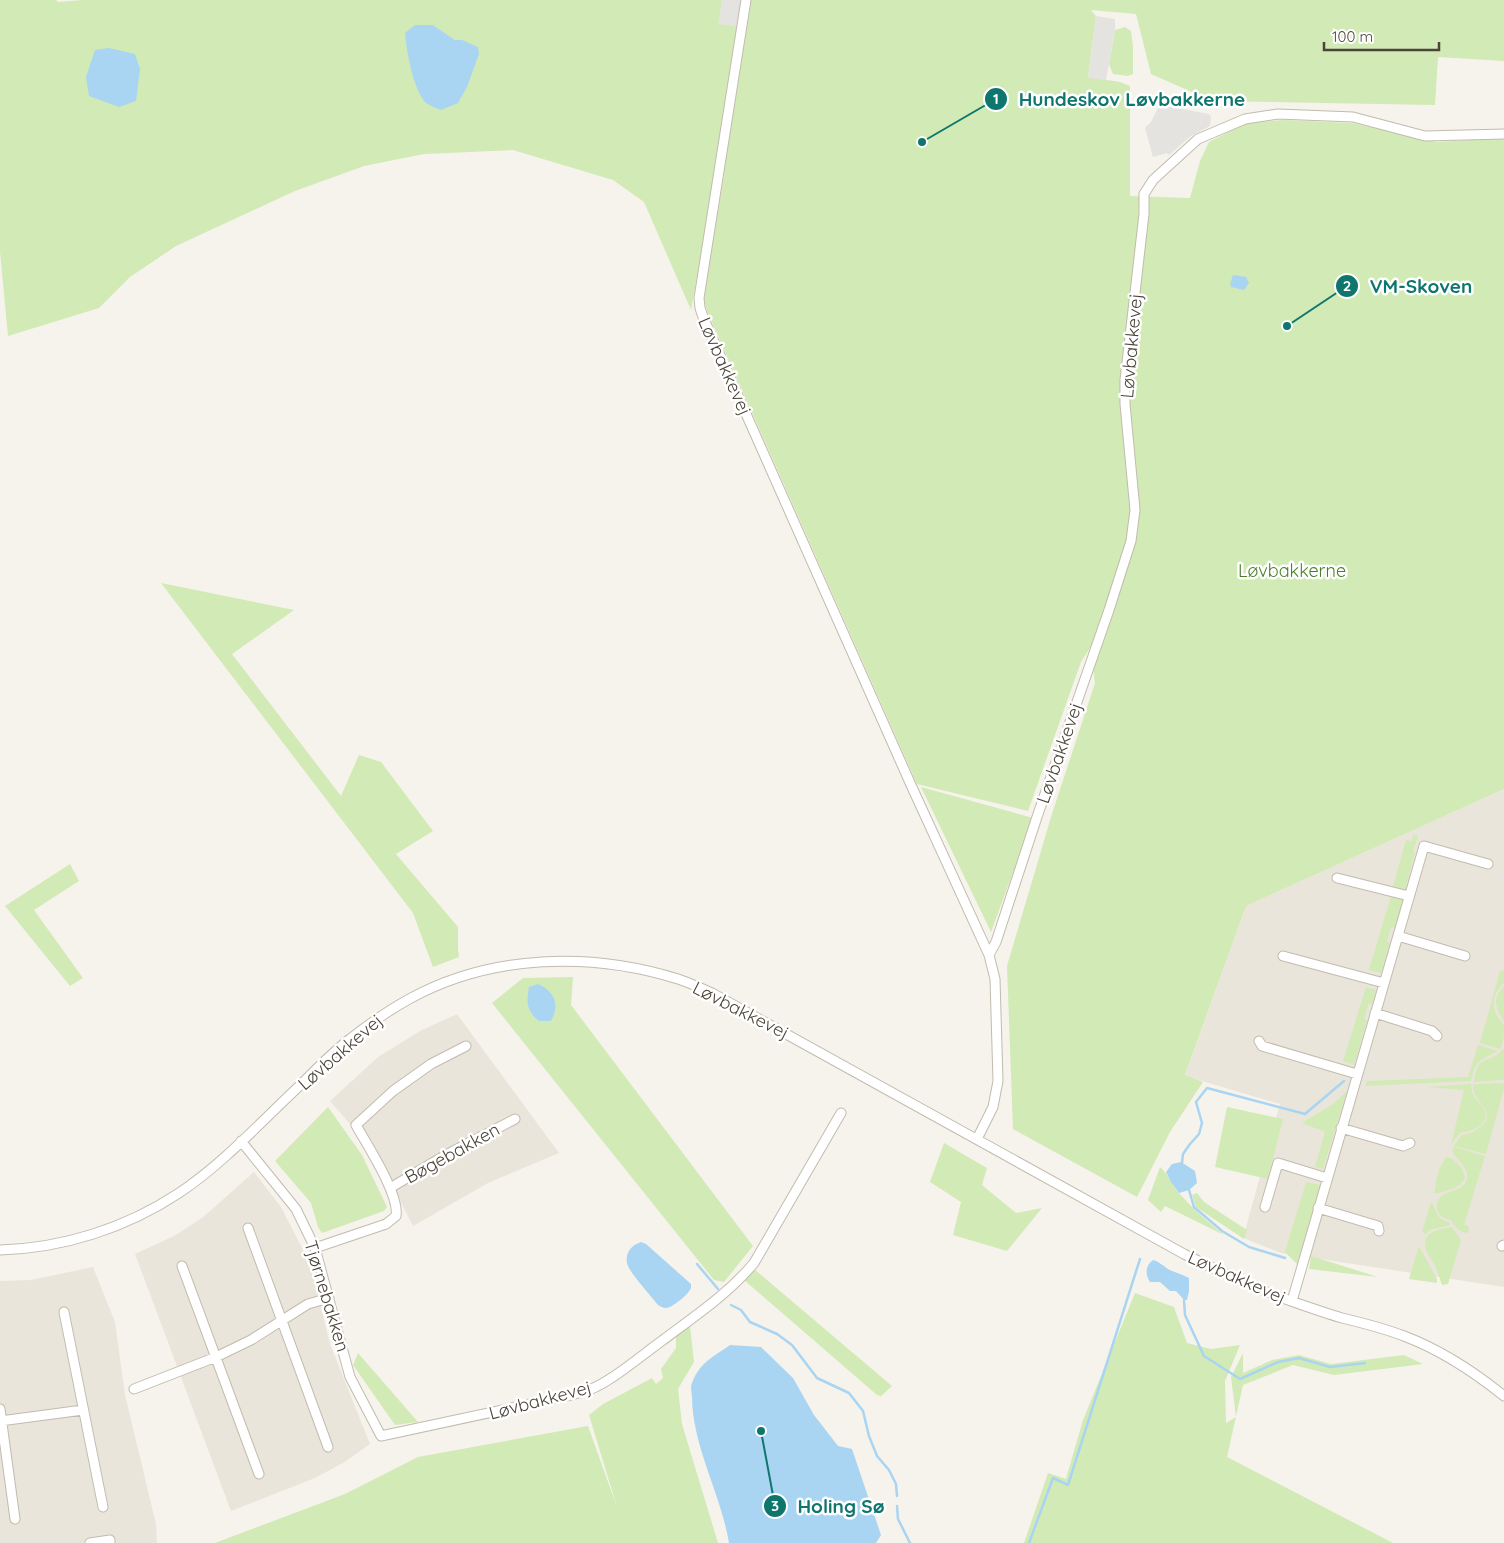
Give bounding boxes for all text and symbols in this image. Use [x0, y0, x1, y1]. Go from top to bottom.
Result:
scale bar [1324, 20, 1439, 52]
text: 100 m [1332, 27, 1373, 46]
callout: Hundeskov Løvbakkerne [984, 82, 1255, 116]
text: Hundeskov Løvbakkerne [1019, 87, 1245, 111]
text: 1 [993, 89, 999, 108]
callout: VM-Skoven [1335, 269, 1482, 303]
text: VM-Skoven [1370, 274, 1472, 298]
text: 2 [1343, 276, 1351, 295]
street label: Løvbakkevej [1115, 293, 1147, 399]
street label: Løvbakkevej [693, 313, 757, 419]
park label: Løvbakkerne [1238, 559, 1346, 582]
street label: Løvbakkevej [1031, 700, 1087, 806]
street label: Løvbakkevej [689, 976, 793, 1044]
street label: Løvbakkevej [293, 1009, 387, 1095]
street label: Bøgebakken [401, 1118, 503, 1188]
street label: Tjørnebakken [299, 1238, 355, 1354]
street label: Løvbakkevej [1184, 1245, 1290, 1309]
street label: Løvbakkevej [486, 1375, 594, 1425]
callout: Holing Sø [762, 1489, 894, 1523]
text: Holing Sø [797, 1494, 885, 1518]
text: 3 [771, 1496, 779, 1515]

